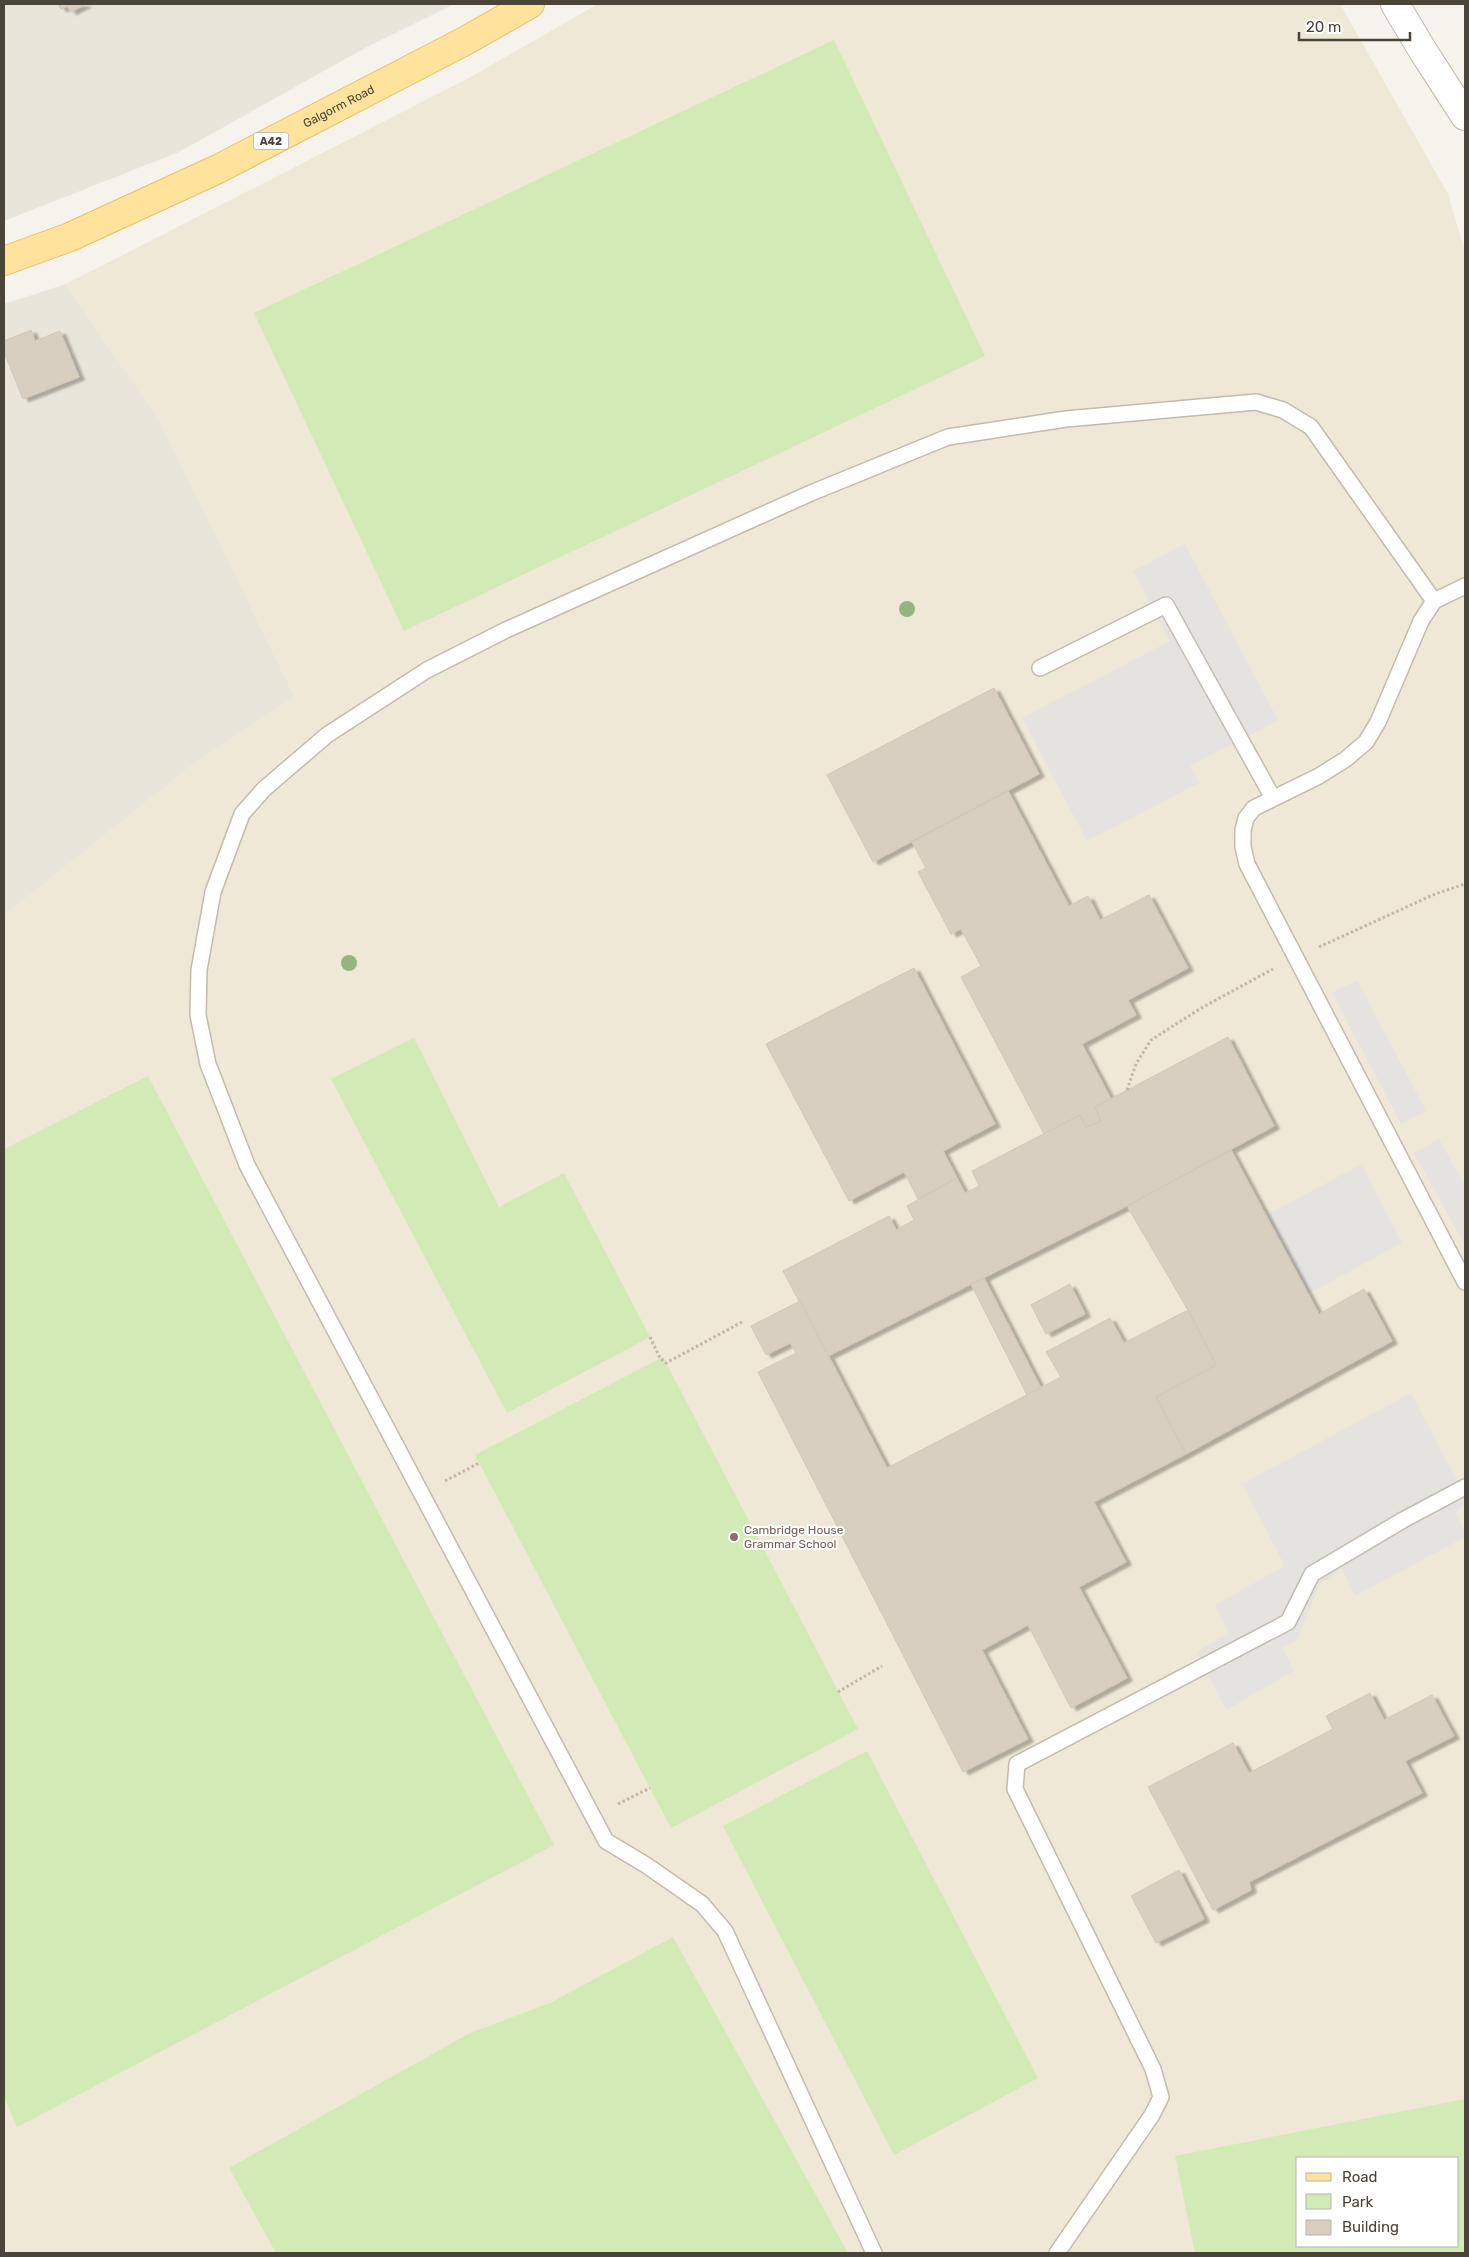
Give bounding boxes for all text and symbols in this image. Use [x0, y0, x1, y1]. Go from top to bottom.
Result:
scale bar [1299, 10, 1410, 42]
text: 20 m [1306, 18, 1341, 36]
street label: Galgorm Road [301, 82, 377, 131]
road number: A42 [254, 132, 288, 150]
place label: Cambridge House Grammar School [744, 1523, 844, 1551]
marker: Cambridge House Grammar School [728, 1531, 740, 1543]
legend [1296, 2157, 1459, 2247]
text: Road [1342, 2168, 1378, 2186]
text: Park [1342, 2193, 1373, 2211]
text: Building [1342, 2218, 1399, 2236]

